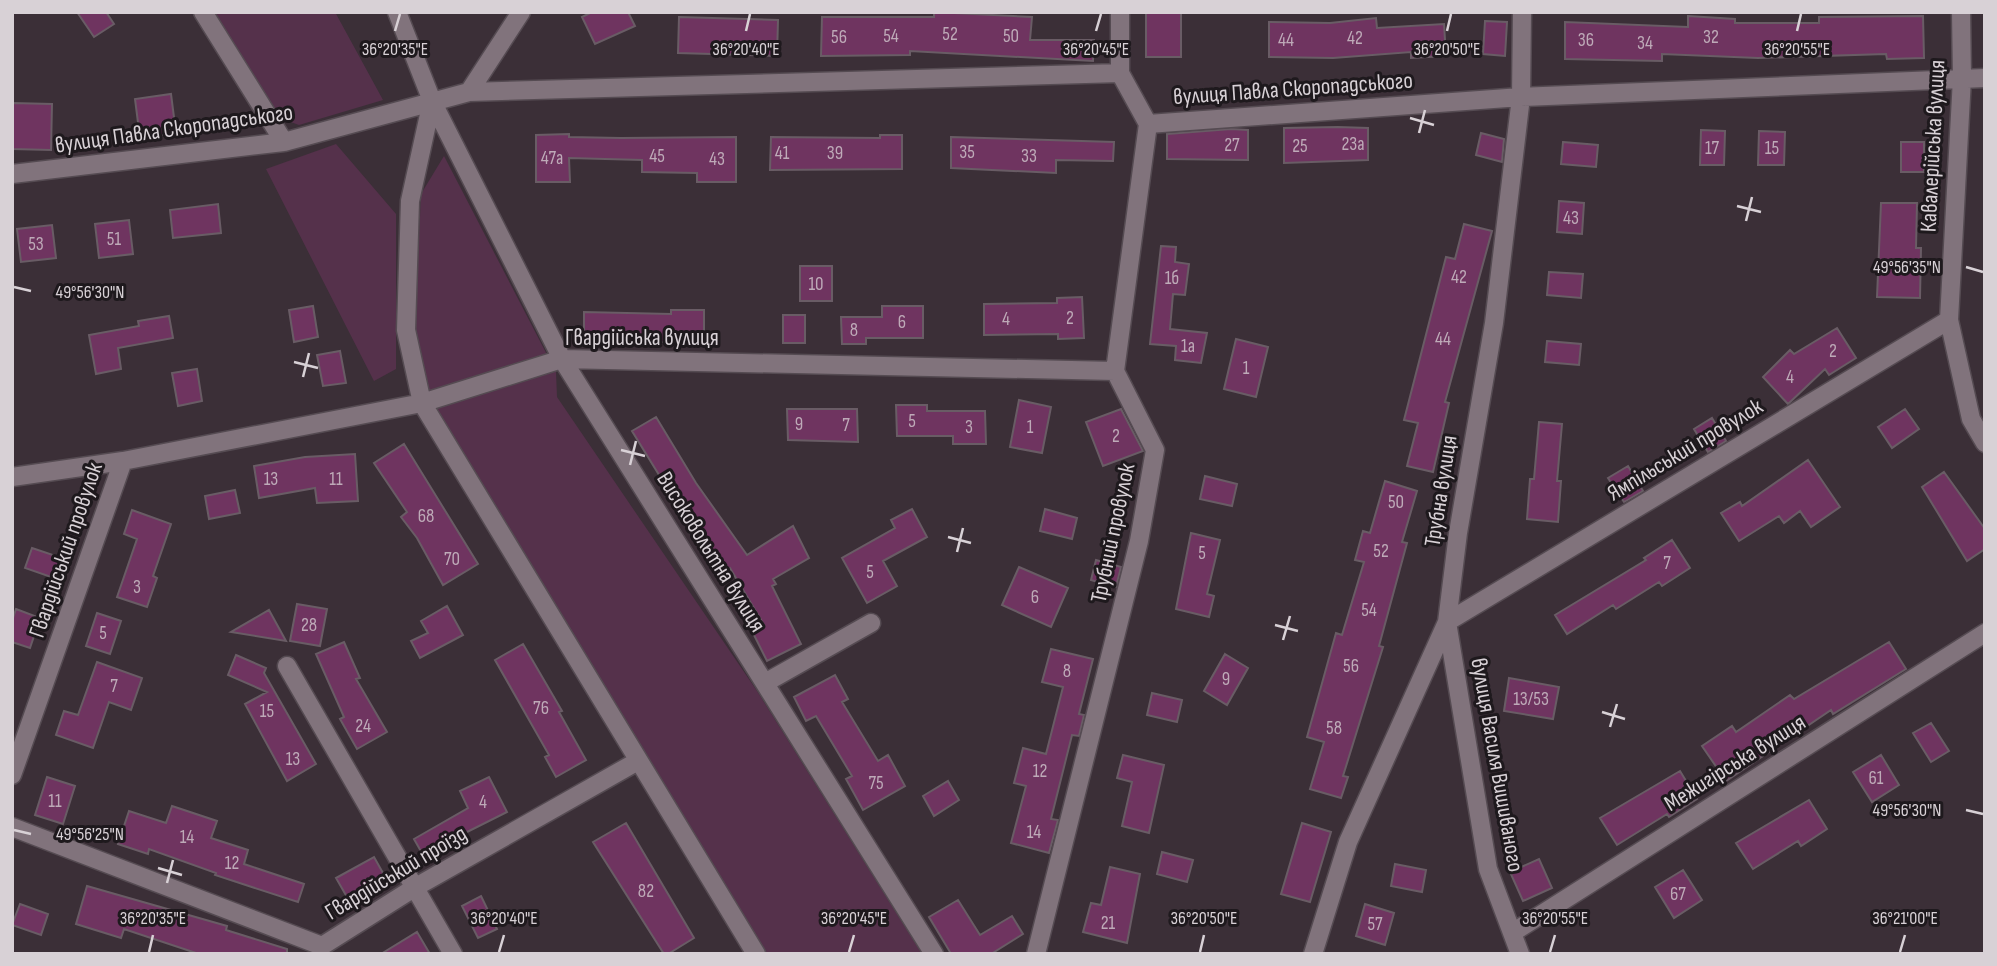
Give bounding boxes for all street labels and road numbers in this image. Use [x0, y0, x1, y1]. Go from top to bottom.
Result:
street label: Кавалерійська вулиця [1915, 59, 1951, 233]
street label: вулиця Павла Скоропадського [1172, 67, 1414, 111]
street label: вулиця Павла Скоропадського [53, 98, 295, 160]
street label: Гвардійська вулиця [565, 324, 719, 352]
street label: Ямпільський провулок [1602, 392, 1768, 507]
street label: Трубна вулиця [1418, 433, 1464, 549]
street label: Гвардійський провулок [23, 459, 109, 641]
street label: Трубний провулок [1085, 461, 1141, 605]
street label: Високовольтна вулиця [650, 467, 772, 637]
street label: вулиця Василя Вишиваного [1464, 656, 1530, 874]
street label: Межигірська вулиця [1659, 708, 1811, 818]
street label: Гвардійський проїзд [320, 820, 472, 926]

